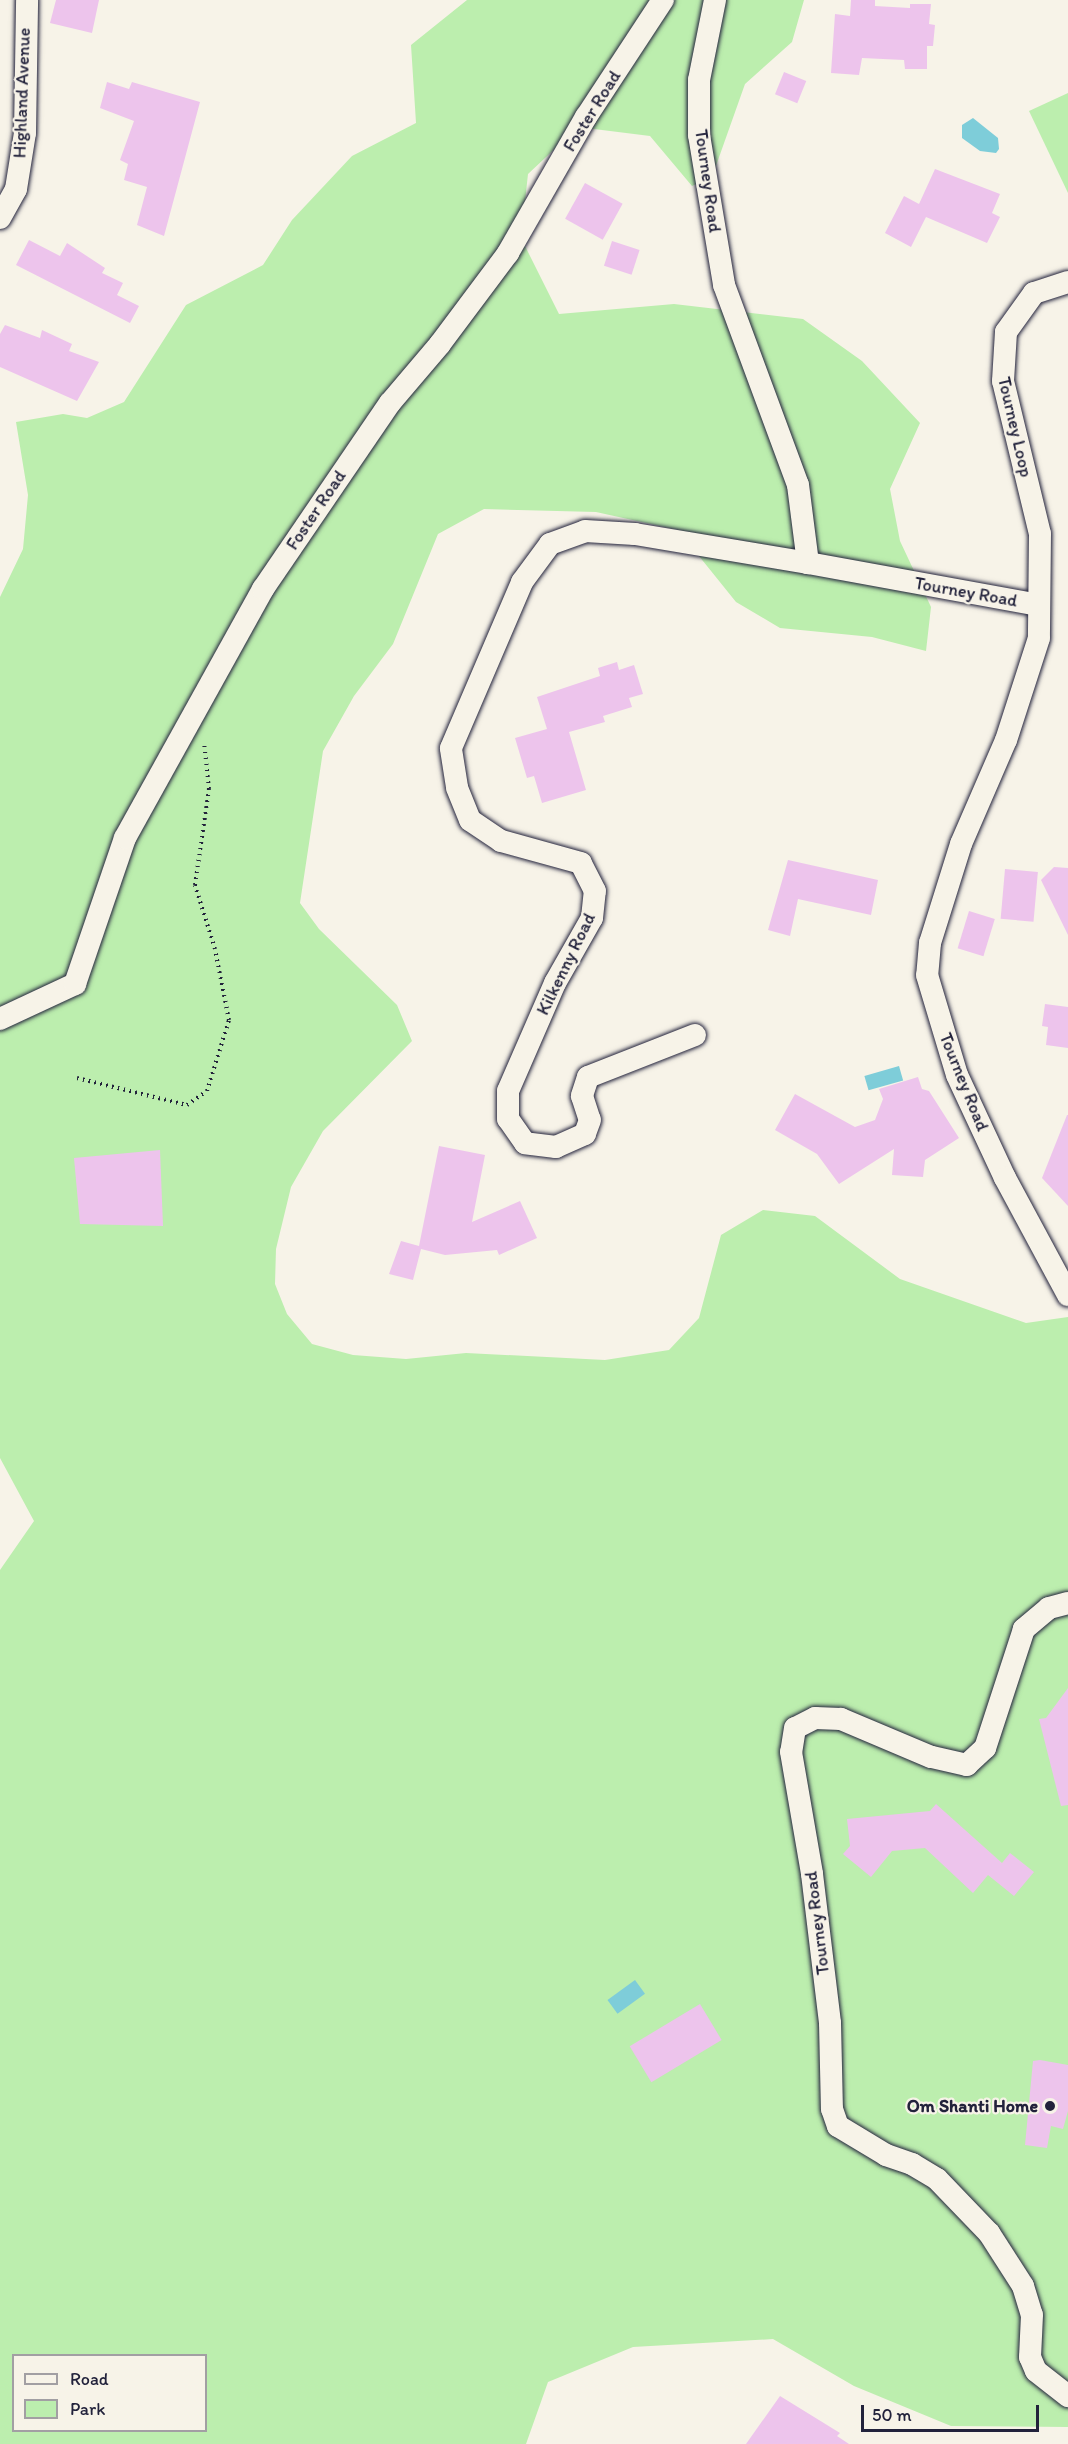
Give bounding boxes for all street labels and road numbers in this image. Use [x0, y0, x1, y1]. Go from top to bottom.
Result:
street label: Highland Avenue [9, 28, 35, 158]
street label: Foster Road [559, 67, 625, 155]
street label: Tourney Road [690, 128, 726, 234]
street label: Tourney Loop [993, 375, 1037, 479]
street label: Foster Road [282, 466, 350, 554]
street label: Tourney Road [913, 572, 1019, 612]
street label: Kilkenny Road [532, 910, 600, 1018]
street label: Tourney Road [934, 1030, 994, 1134]
street label: Tourney Road [800, 1870, 834, 1976]

